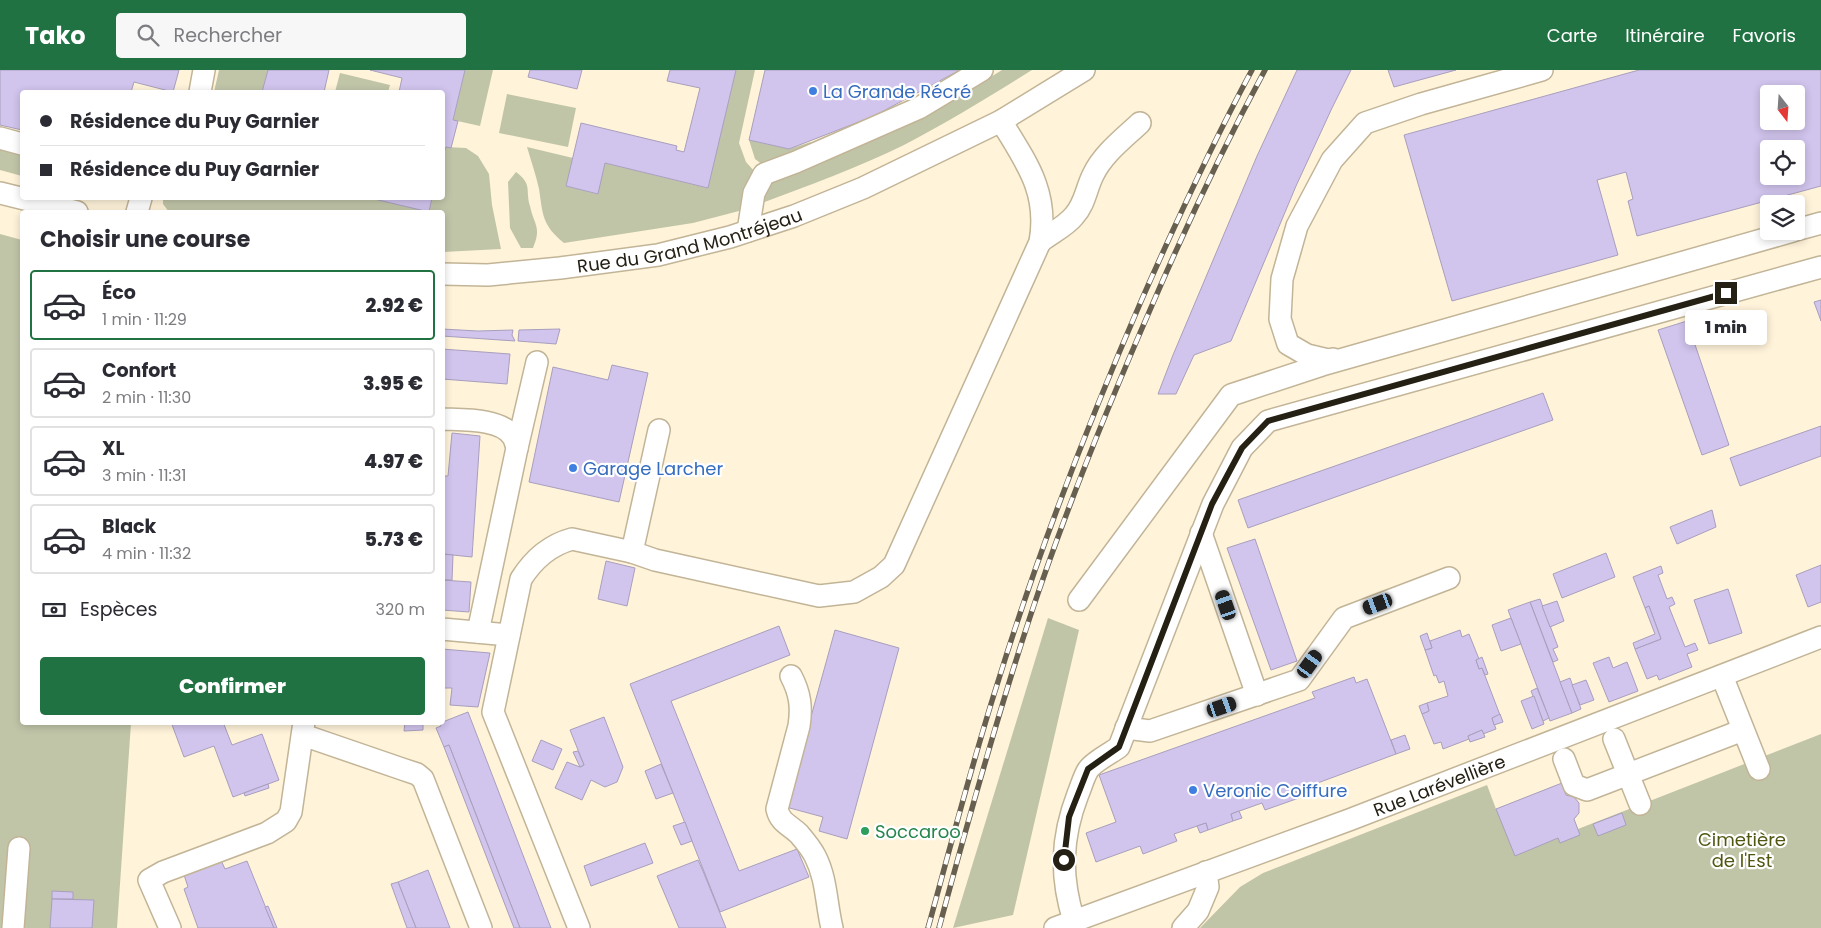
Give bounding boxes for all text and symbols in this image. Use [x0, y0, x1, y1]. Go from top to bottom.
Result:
search box [116, 13, 466, 58]
text: Tako [25, 19, 86, 52]
icon: search [134, 21, 162, 49]
text: Rechercher [174, 22, 282, 49]
text: Carte [1547, 23, 1597, 48]
text: Itinéraire [1625, 23, 1705, 48]
text: Favoris [1733, 23, 1796, 48]
place label: La Grande Récré [823, 79, 971, 104]
marker: La Grande Récré [807, 85, 819, 97]
north arrow [1760, 85, 1805, 130]
map controls [1760, 85, 1805, 240]
text: Résidence du Puy Garnier [70, 108, 319, 135]
button: locate [1760, 140, 1805, 185]
text: Résidence du Puy Garnier [70, 156, 319, 183]
button: layers [1760, 195, 1805, 240]
street label: Rue du Grand Montréjeau [575, 202, 806, 278]
text: Choisir une course [40, 224, 250, 255]
text: Éco [102, 279, 136, 306]
route end [1715, 282, 1737, 304]
icon: car [42, 283, 87, 328]
text: 2.92 € [365, 292, 423, 319]
text: 1 min · 11:29 [102, 308, 187, 331]
callout: 1 min [1685, 310, 1767, 346]
text: 1 min [1705, 316, 1747, 339]
text: Confort [102, 357, 176, 384]
icon: car [42, 361, 87, 406]
text: 3.95 € [363, 370, 423, 397]
text: 2 min · 11:30 [102, 386, 191, 409]
text: XL [102, 435, 125, 462]
icon: car [42, 439, 87, 484]
text: 4.97 € [364, 448, 423, 475]
place label: Garage Larcher [583, 456, 723, 481]
marker: Garage Larcher [567, 462, 579, 474]
text: 3 min · 11:31 [102, 464, 186, 487]
text: Black [102, 513, 156, 540]
icon: car [42, 517, 87, 562]
text: 5.73 € [365, 526, 423, 553]
text: 4 min · 11:32 [102, 542, 191, 565]
car [1214, 588, 1237, 622]
car [1361, 592, 1394, 616]
icon: cash [40, 596, 68, 624]
text: Espèces [80, 596, 158, 623]
text: 320 m [376, 598, 425, 621]
car [1295, 647, 1324, 681]
button: Confirmer [40, 657, 425, 715]
car [1205, 695, 1238, 719]
street label: Rue Larévellière [1369, 748, 1509, 822]
place label: Veronic Coiffure [1203, 778, 1347, 803]
marker: Veronic Coiffure [1187, 784, 1199, 796]
place label: Soccaroo [875, 819, 961, 844]
marker: Soccaroo [859, 825, 871, 837]
park label: Cimetière de l'Est [1698, 827, 1786, 873]
route start [1053, 849, 1075, 871]

